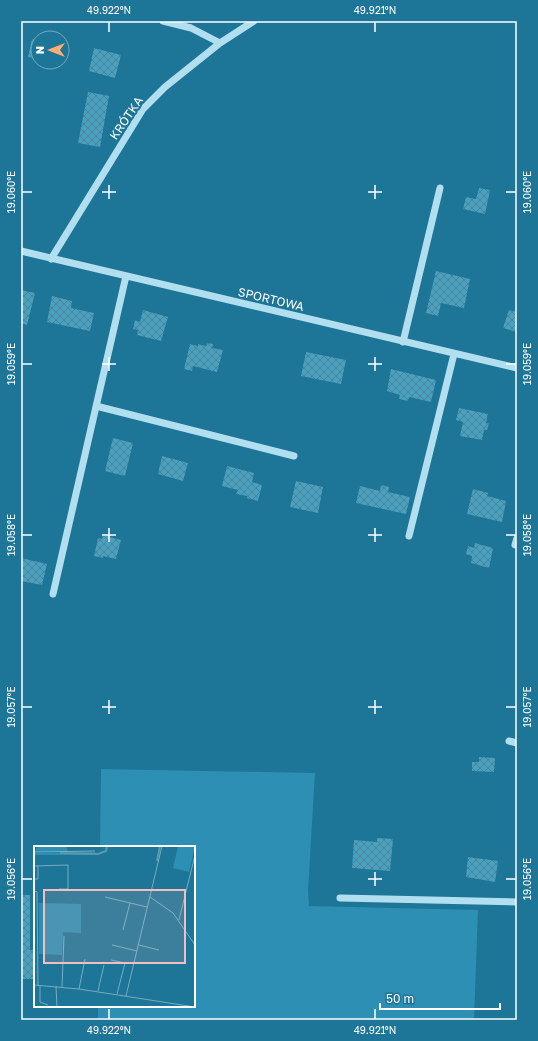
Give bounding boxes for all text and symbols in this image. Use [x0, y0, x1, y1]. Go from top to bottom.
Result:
text: 49.922°N [87, 4, 131, 16]
text: 49.921°N [354, 4, 396, 16]
north arrow [30, 30, 70, 70]
text: N [33, 46, 46, 54]
street label: KRÓTKA [106, 93, 146, 143]
text: 19.060°E [5, 171, 17, 213]
text: 19.060°E [521, 171, 533, 213]
street label: SPORTOWA [237, 284, 305, 314]
text: 19.059°E [5, 343, 17, 385]
text: 19.059°E [521, 343, 533, 385]
text: 19.058°E [5, 514, 17, 556]
text: 19.058°E [521, 514, 533, 556]
text: 19.057°E [5, 686, 17, 728]
text: 19.057°E [521, 686, 533, 728]
inset map [34, 846, 195, 1007]
text: 19.056°E [5, 858, 17, 900]
text: 19.056°E [521, 858, 533, 900]
scale bar [380, 985, 500, 1011]
text: 50 m [386, 991, 414, 1006]
text: 49.922°N [87, 1024, 131, 1036]
text: 49.921°N [354, 1024, 396, 1036]

